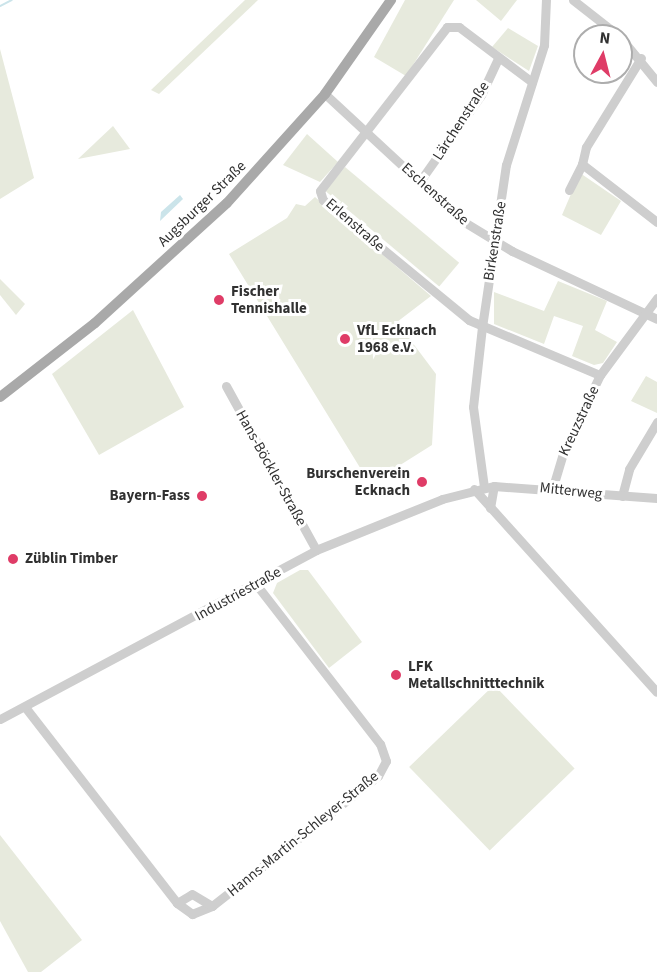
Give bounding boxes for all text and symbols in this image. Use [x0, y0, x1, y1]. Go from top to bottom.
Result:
north arrow [573, 24, 633, 84]
text: N [598, 27, 612, 50]
street label: Lärchenstraße [429, 78, 493, 164]
street label: Augsburger Straße [154, 157, 250, 251]
street label: Eschenstraße [398, 159, 472, 229]
street label: Erlenstraße [322, 195, 388, 255]
street label: Birkenstraße [480, 200, 510, 282]
place label: Fischer Tennishalle [231, 282, 307, 317]
marker: Fischer Tennishalle [212, 293, 226, 307]
place label: VfL Ecknach 1968 e.V. [357, 321, 437, 356]
marker: VfL Ecknach 1968 e.V. [338, 332, 352, 346]
street label: Kreuzstraße [555, 383, 603, 459]
street label: Hans-Böckler-Straße [232, 407, 310, 529]
place label: Burschenverein Ecknach [306, 464, 410, 499]
marker: Burschenverein Ecknach [415, 475, 429, 489]
street label: Mitterweg [539, 479, 603, 503]
place label: Bayern-Fass [110, 487, 190, 505]
marker: Bayern-Fass [195, 489, 209, 503]
place label: Züblin Timber [25, 550, 118, 568]
marker: Züblin Timber [6, 552, 20, 566]
street label: Industriestraße [192, 563, 284, 625]
place label: LFK Metallschnitttechnik [408, 657, 545, 692]
marker: LFK Metallschnitttechnik [389, 668, 403, 682]
street label: Hanns-Martin-Schleyer-Straße [224, 768, 382, 900]

